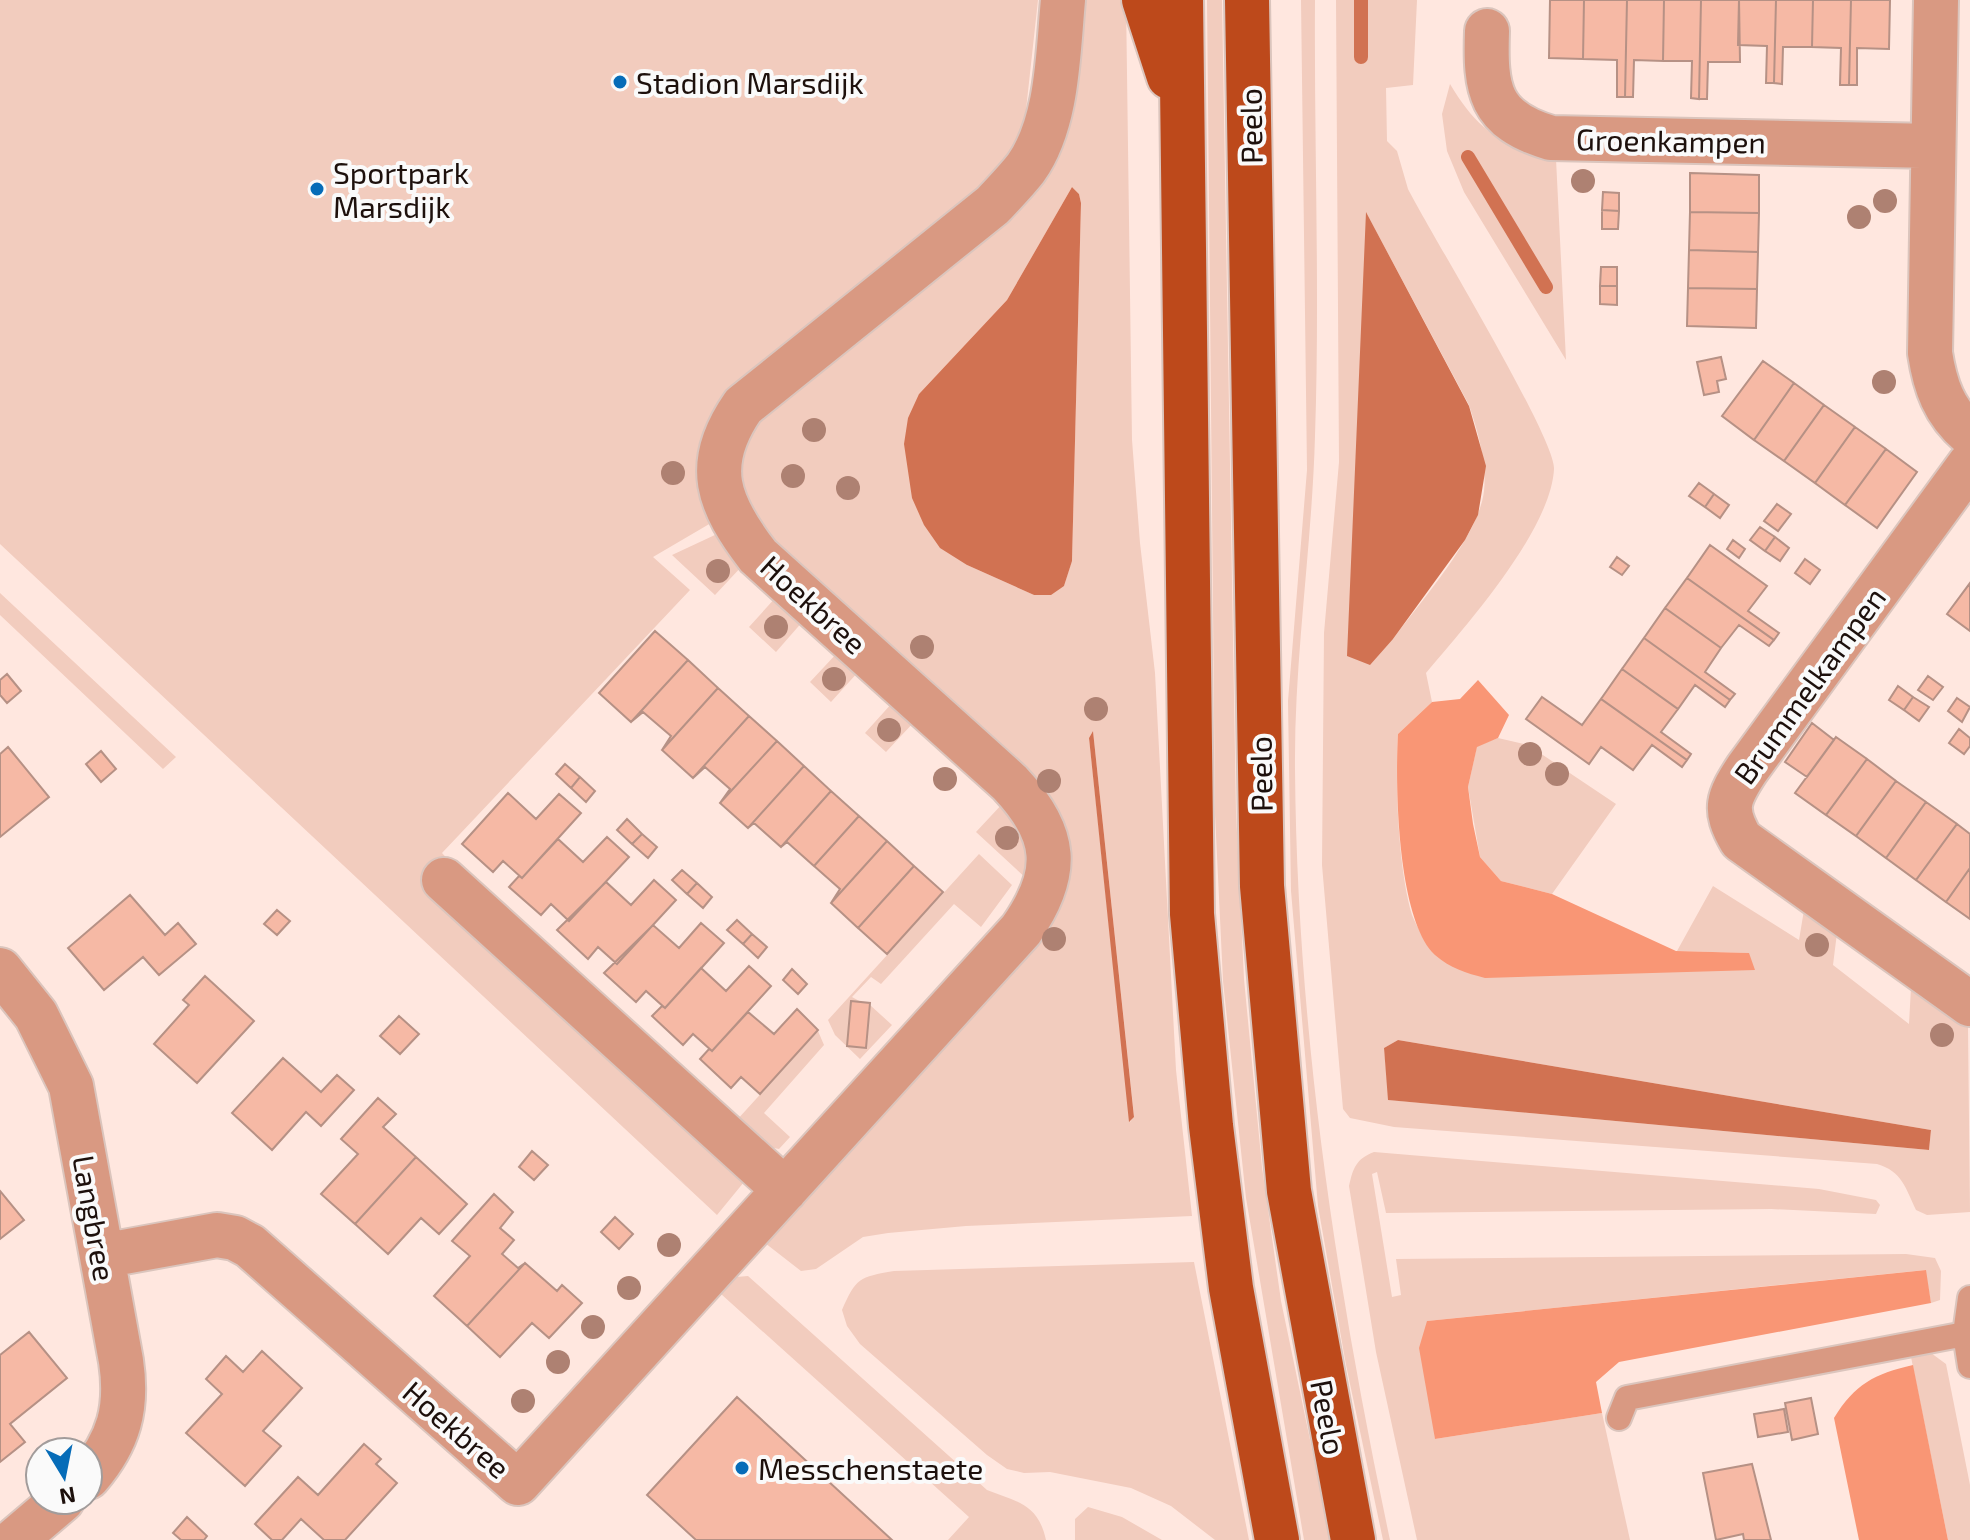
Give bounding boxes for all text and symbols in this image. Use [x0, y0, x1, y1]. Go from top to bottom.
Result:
place label: Stadion Marsdijk [636, 64, 864, 100]
marker: Stadion Marsdijk [611, 73, 629, 91]
street label: Peelo [1231, 88, 1269, 164]
street label: Groenkampen [1576, 120, 1766, 160]
place label: Sportpark Marsdijk [333, 154, 469, 224]
marker: Sportpark Marsdijk [308, 180, 326, 198]
street label: Hoekbree [754, 547, 874, 661]
street label: Brummelkampen [1726, 580, 1892, 790]
street label: Peelo [1241, 736, 1279, 812]
street label: Langbree [66, 1152, 124, 1284]
street label: Hoekbree [396, 1373, 518, 1485]
street label: Peelo [1304, 1376, 1354, 1458]
north arrow [24, 1436, 104, 1516]
place label: Messchenstaete [758, 1450, 983, 1486]
marker: Messchenstaete [733, 1459, 751, 1477]
text: N [58, 1482, 78, 1511]

